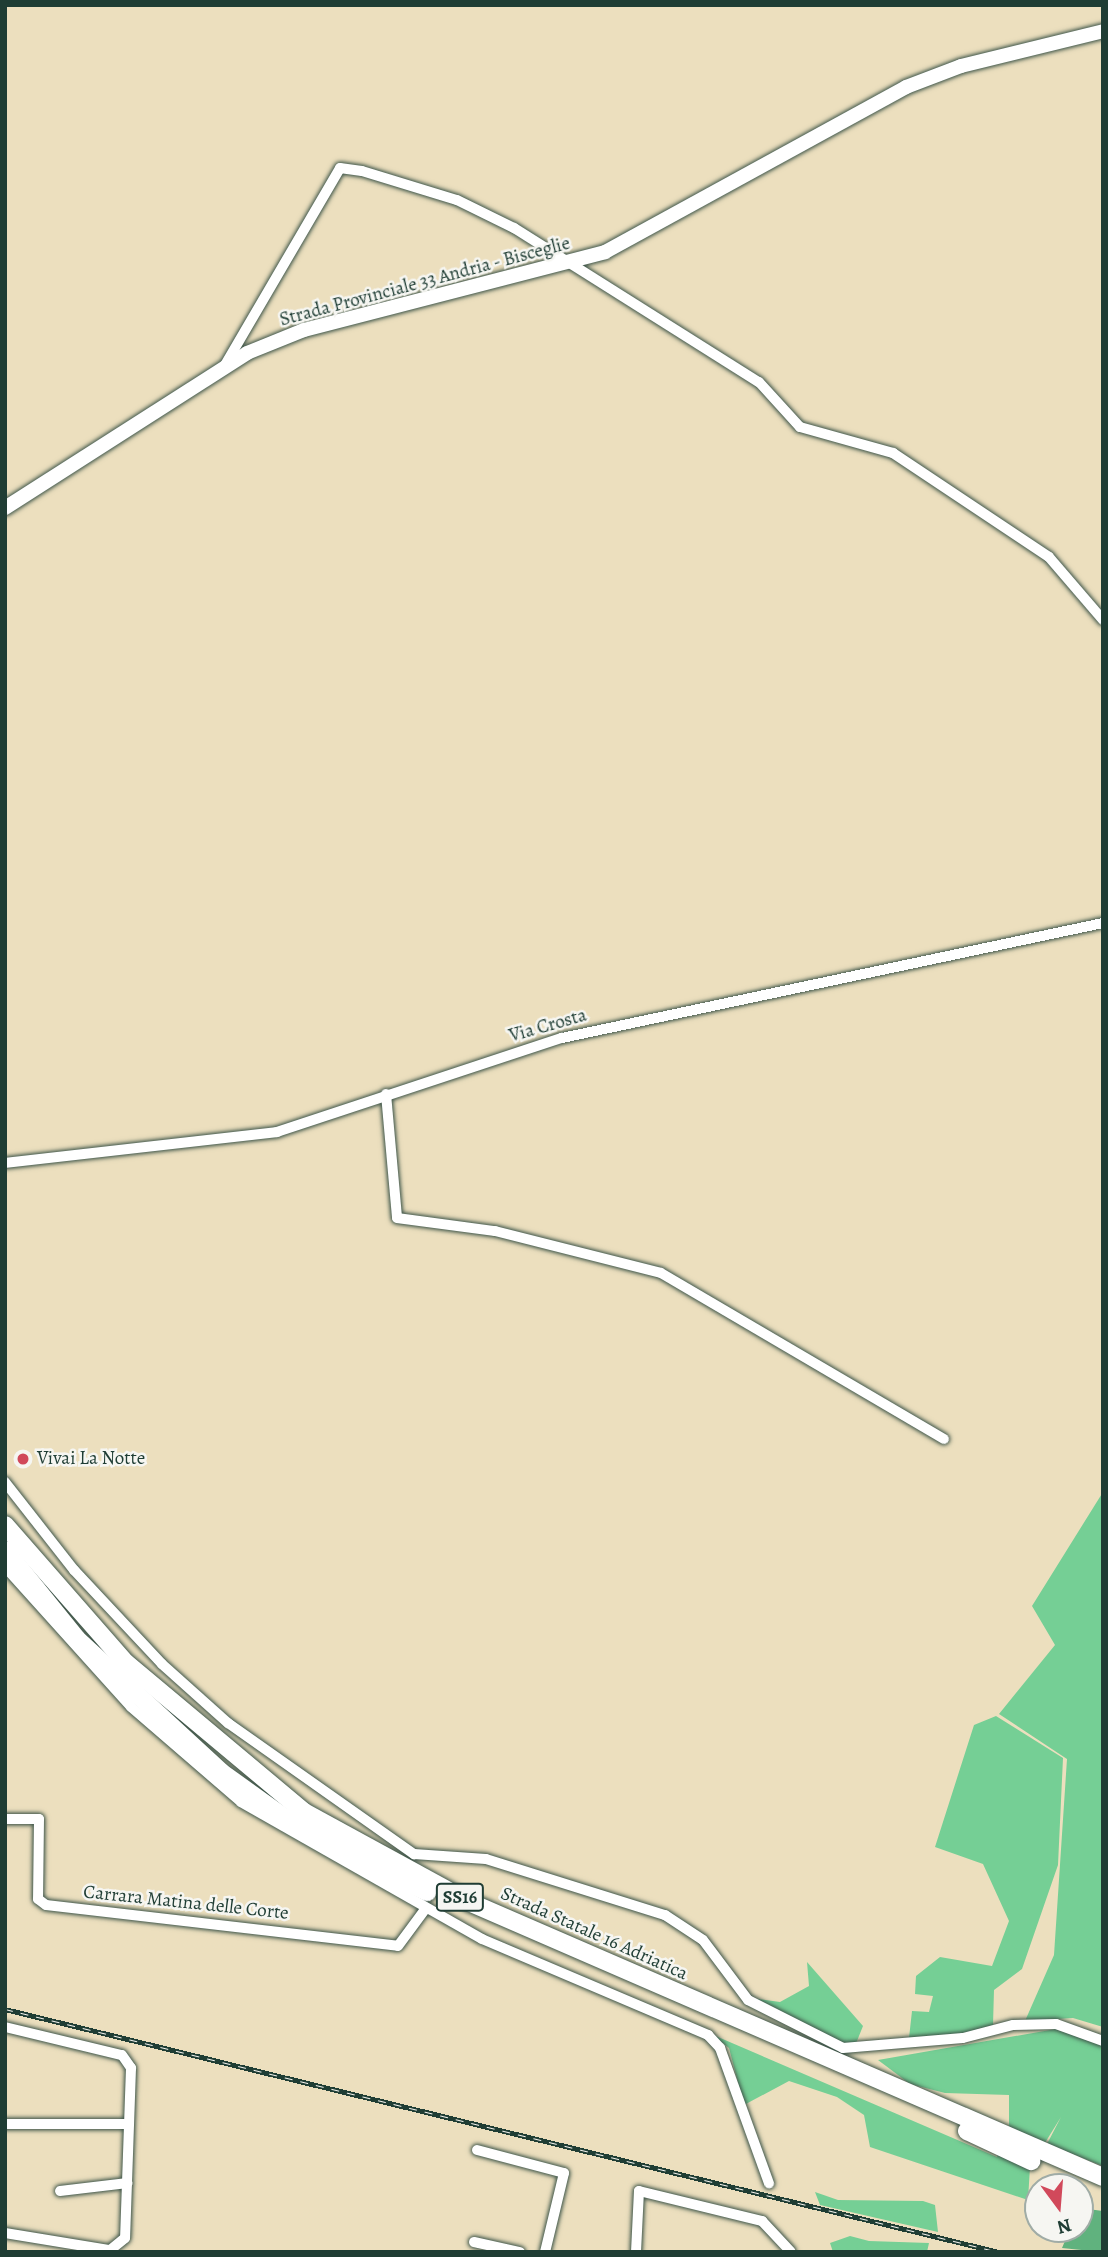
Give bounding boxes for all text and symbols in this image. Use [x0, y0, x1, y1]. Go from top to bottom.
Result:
street label: Strada Provinciale 33 Andria - Bisceglie [277, 232, 573, 332]
street label: Via Crosta [507, 1004, 589, 1048]
place label: Vivai La Notte [37, 1448, 145, 1470]
marker: Vivai La Notte [15, 1451, 31, 1467]
street label: Carrara Matina delle Corte [82, 1881, 290, 1925]
road number: SS16 [435, 1882, 484, 1912]
street label: Strada Statale 16 Adriatica [497, 1882, 691, 1986]
north arrow [1024, 2173, 1094, 2243]
text: N [1054, 2212, 1074, 2241]

